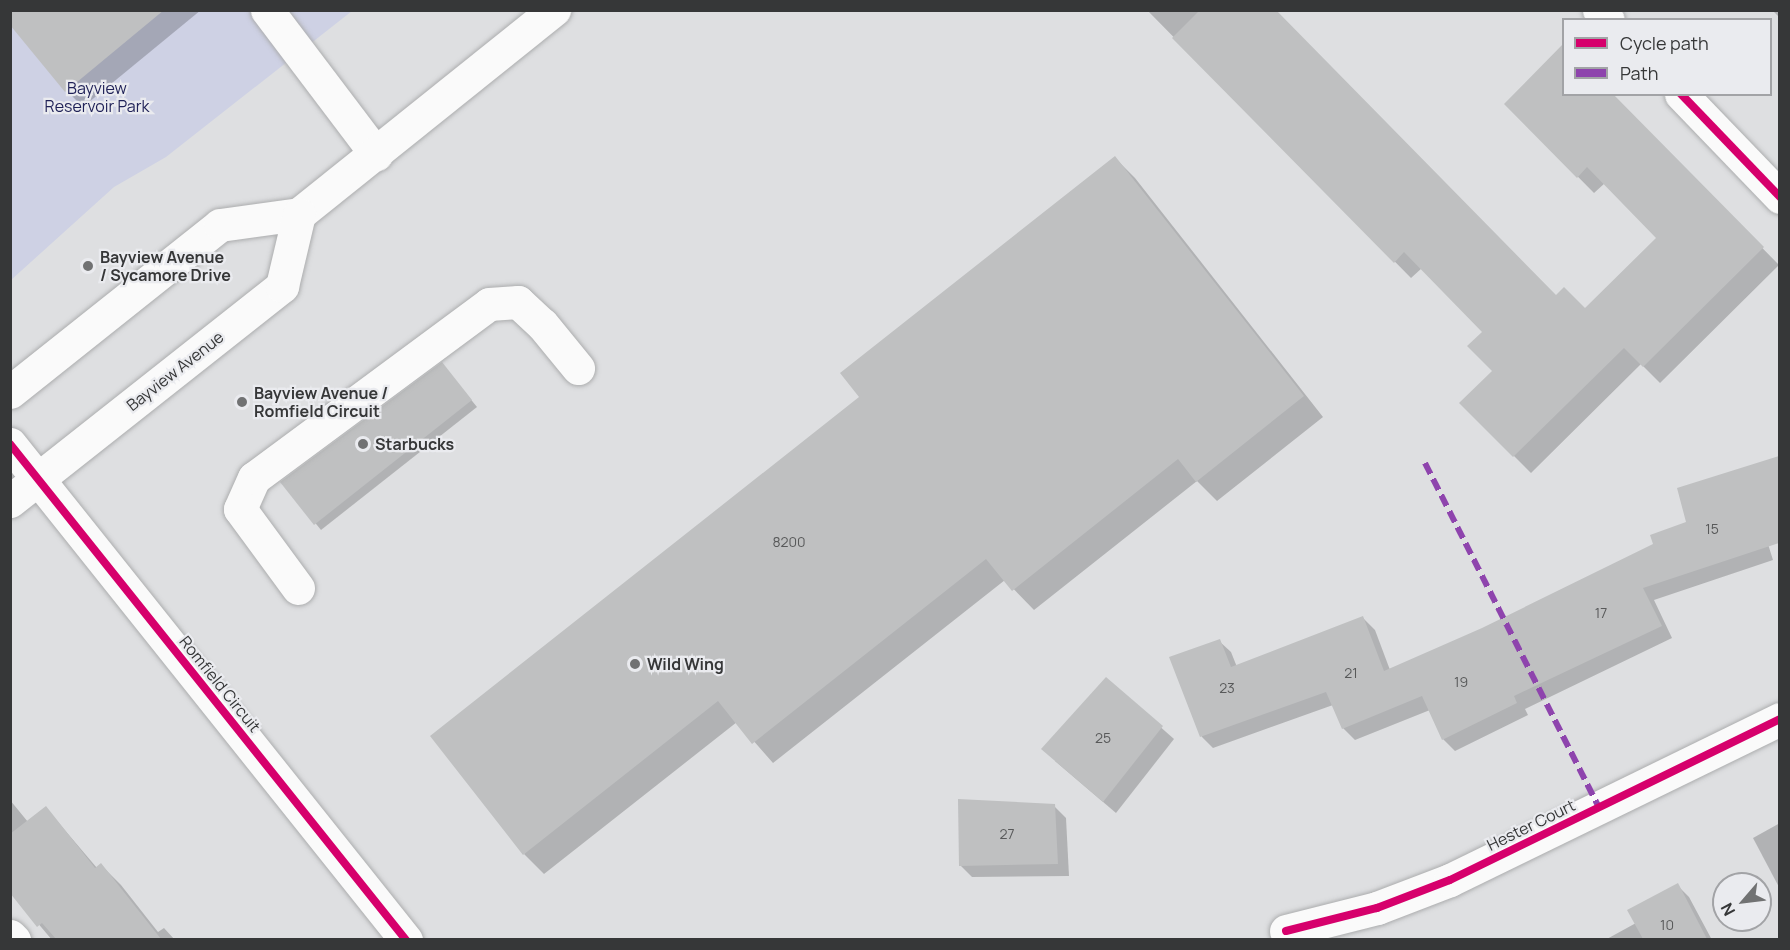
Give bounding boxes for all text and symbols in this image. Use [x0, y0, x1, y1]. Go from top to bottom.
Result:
legend [1562, 18, 1772, 96]
text: Cycle path [1620, 31, 1709, 55]
text: Path [1620, 61, 1658, 85]
park label: Bayview Reservoir Park [45, 78, 149, 116]
place label: Bayview Avenue / Sycamore Drive [100, 247, 231, 285]
marker: Bayview Avenue / Sycamore Drive [81, 259, 95, 273]
street label: Bayview Avenue [123, 327, 227, 415]
place label: Bayview Avenue / Romfield Circuit [254, 383, 388, 421]
marker: Bayview Avenue / Romfield Circuit [235, 395, 249, 409]
place label: Starbucks [375, 434, 454, 454]
marker: Starbucks [356, 437, 370, 451]
house number: 15 [1705, 521, 1719, 537]
house number: 8200 [772, 534, 806, 550]
house number: 17 [1595, 605, 1607, 621]
street label: Romfield Circuit [175, 632, 265, 736]
place label: Wild Wing [647, 654, 724, 674]
marker: Wild Wing [628, 657, 642, 671]
house number: 21 [1344, 665, 1358, 681]
house number: 19 [1454, 674, 1468, 690]
house number: 23 [1219, 680, 1235, 696]
house number: 25 [1095, 730, 1111, 746]
street label: Hester Court [1484, 795, 1578, 855]
house number: 27 [999, 826, 1015, 842]
north arrow [1712, 872, 1772, 932]
text: N [1715, 899, 1740, 920]
house number: 10 [1660, 917, 1674, 933]

